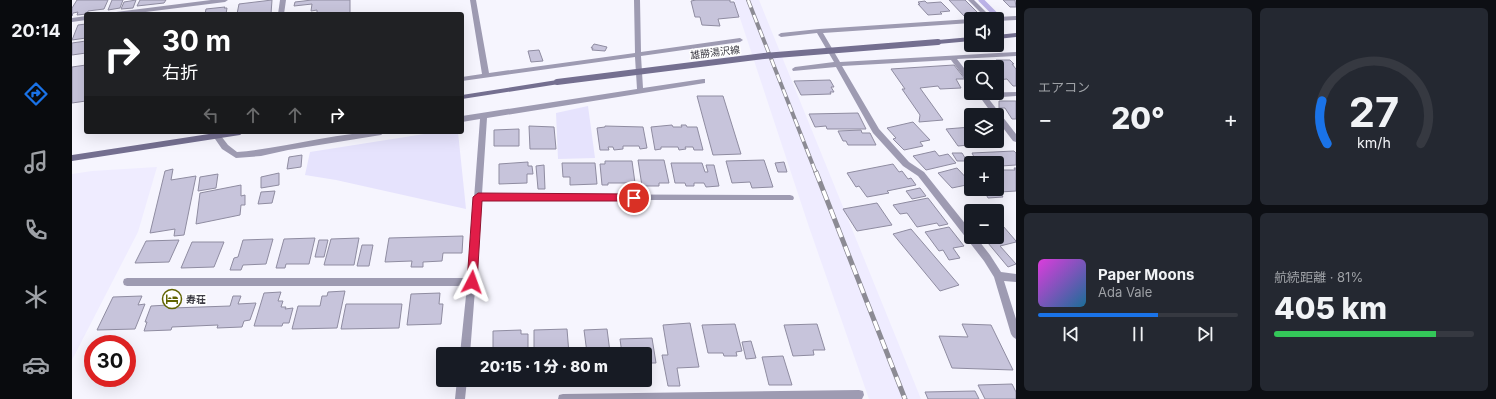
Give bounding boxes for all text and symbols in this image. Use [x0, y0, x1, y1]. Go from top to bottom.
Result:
map controls [964, 12, 1004, 244]
button: sound [964, 12, 1004, 52]
text: 20:14 [11, 20, 61, 41]
text: 30 m [162, 24, 231, 58]
icon: right [96, 28, 148, 80]
street label: 雄勝湯沢線 [689, 43, 741, 61]
button: search [964, 60, 1004, 100]
text: 右折 [162, 62, 198, 83]
text: エアコン [1038, 79, 1090, 95]
icon: directions [22, 80, 50, 108]
text: 27 [1349, 87, 1399, 137]
text: 20° [1111, 100, 1165, 136]
icon: left [200, 104, 222, 126]
icon: ahead [242, 104, 264, 126]
icon: ahead [284, 104, 306, 126]
icon: right [326, 104, 348, 126]
text: − [1038, 106, 1053, 132]
text: + [1223, 106, 1238, 132]
button: layers [964, 108, 1004, 148]
text: km/h [1357, 134, 1391, 151]
icon: music [22, 148, 50, 176]
button: + [964, 156, 1004, 196]
pin [617, 181, 651, 215]
icon: arrive [623, 187, 645, 209]
button: − [964, 204, 1004, 244]
icon: phone [22, 216, 50, 244]
position arrow [451, 261, 493, 303]
text: Paper Moons [1098, 265, 1194, 284]
text: 航続距離 · 81% [1274, 269, 1363, 285]
icon: climate [22, 283, 50, 311]
text: Ada Vale [1098, 284, 1152, 300]
hotel icon: 寿荘 [161, 288, 183, 310]
text: 405 km [1274, 290, 1387, 326]
place label: 寿荘 [186, 293, 206, 305]
icon: previous [1060, 323, 1082, 345]
icon: pause [1127, 323, 1149, 345]
icon: next [1194, 323, 1216, 345]
speed limit sign: 30 [84, 335, 136, 387]
icon: car [22, 351, 50, 379]
text: 20:15 · 1 分 · 80 m [480, 357, 608, 376]

